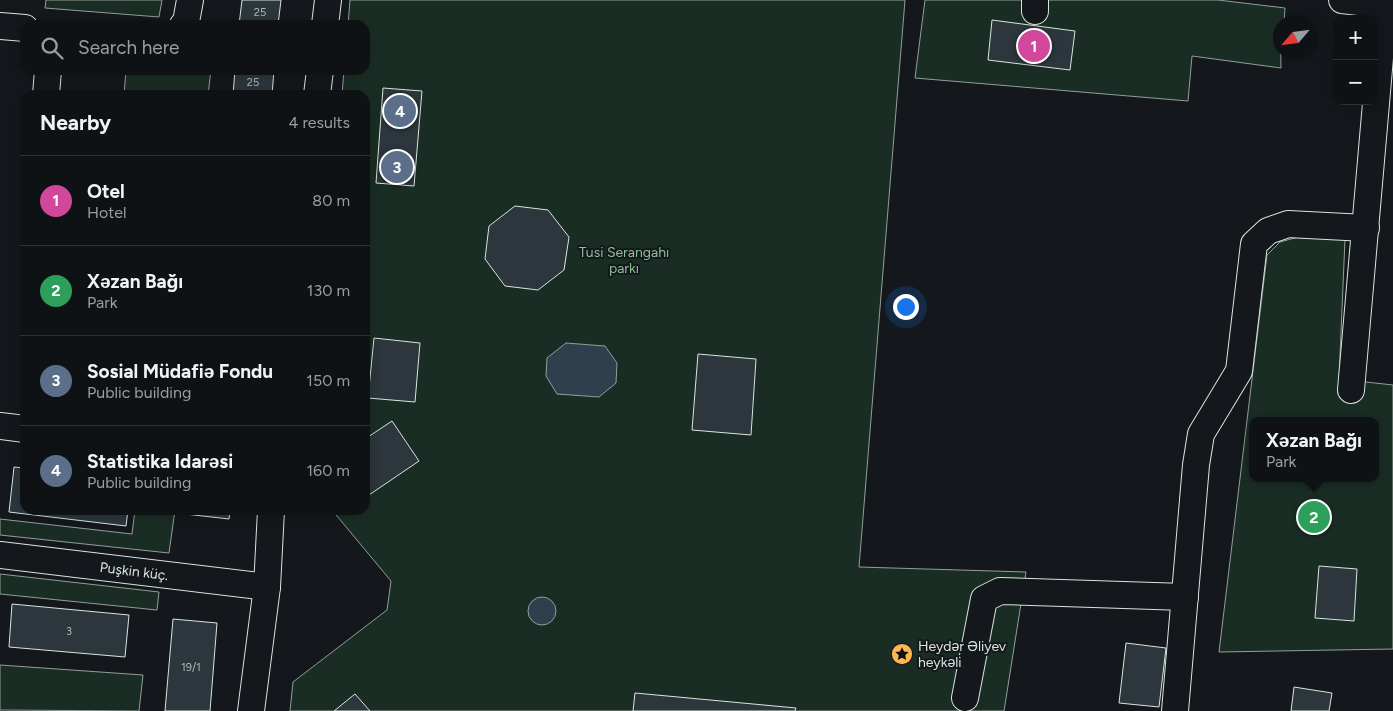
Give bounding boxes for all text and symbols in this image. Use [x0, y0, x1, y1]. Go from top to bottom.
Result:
house number: 25 [254, 6, 266, 19]
north arrow [1273, 15, 1318, 60]
map controls [1333, 15, 1378, 105]
button: + [1333, 15, 1378, 60]
search box [20, 20, 370, 75]
pin: 1 [1018, 27, 1050, 65]
icon: search [38, 34, 66, 62]
text: Search here [78, 36, 180, 59]
button: − [1333, 60, 1378, 105]
house number: 25 [247, 76, 259, 89]
pin: 4 [384, 92, 416, 130]
text: Nearby [40, 110, 111, 135]
text: 4 results [289, 113, 350, 132]
pin: 3 [381, 148, 413, 186]
text: Otel [87, 180, 125, 203]
text: 1 [53, 191, 59, 210]
text: 80 m [312, 191, 350, 210]
text: Hotel [87, 203, 127, 222]
park label: Tusi Serangahı parkı [579, 244, 669, 277]
text: Xəzan Bağı [87, 270, 183, 293]
text: 2 [51, 281, 61, 300]
text: 130 m [307, 281, 350, 300]
text: Park [87, 293, 117, 312]
your location [893, 294, 919, 320]
text: Sosial Müdafiə Fondu [87, 360, 273, 383]
text: 3 [52, 371, 60, 390]
text: 150 m [306, 371, 350, 390]
text: Public building [87, 383, 191, 402]
popup [1249, 417, 1379, 482]
text: Xəzan Bağı [1266, 429, 1362, 452]
text: Statistika Idarəsi [87, 450, 233, 473]
text: Park [1266, 452, 1296, 471]
text: 4 [51, 461, 61, 480]
text: 160 m [307, 461, 350, 480]
text: Public building [87, 473, 191, 492]
pin: 2 [1298, 498, 1330, 536]
street label: Puşkin küç. [99, 559, 169, 584]
house number: 3 [66, 625, 72, 638]
place label: Heydər Əliyev heykəli [918, 638, 1007, 671]
place icon: Heydər Əliyev heykəli [890, 642, 914, 666]
house number: 19/1 [181, 661, 201, 674]

